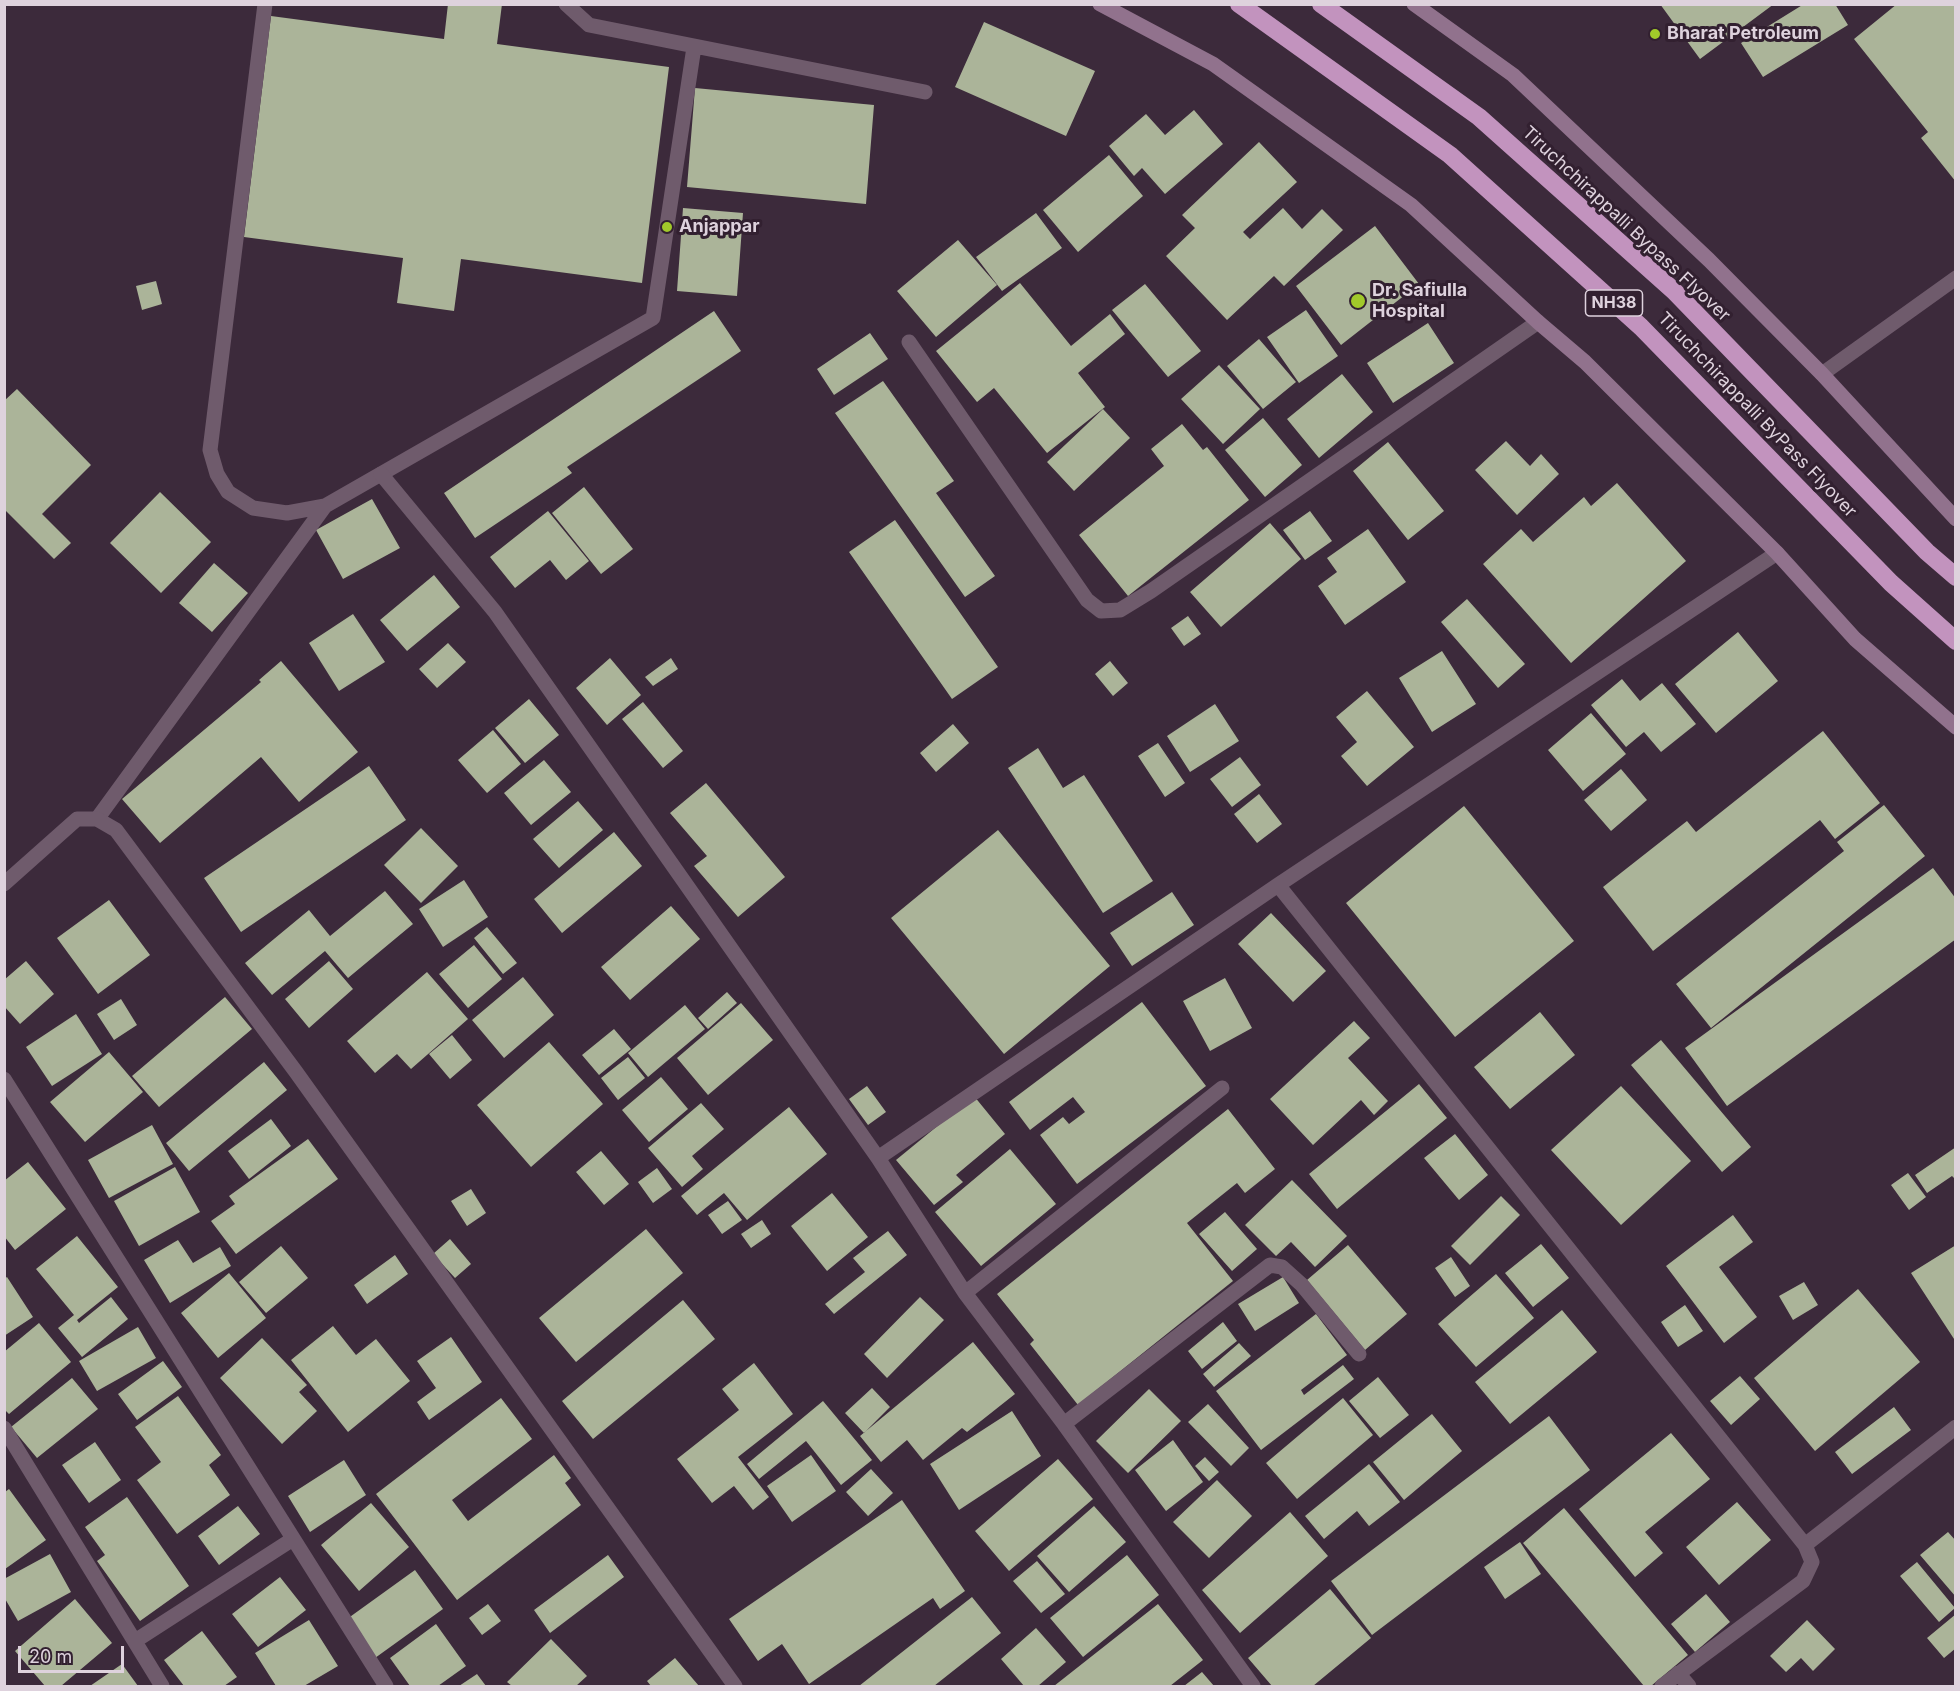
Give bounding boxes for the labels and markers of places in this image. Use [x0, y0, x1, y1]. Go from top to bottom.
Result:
place label: Bharat Petroleum [1667, 23, 1819, 45]
marker: Bharat Petroleum [1648, 27, 1662, 41]
place label: Anjappar [679, 216, 760, 238]
marker: Anjappar [660, 220, 674, 234]
place label: Dr. Safiulla Hospital [1372, 280, 1467, 322]
marker: Dr. Safiulla Hospital [1349, 292, 1367, 310]

